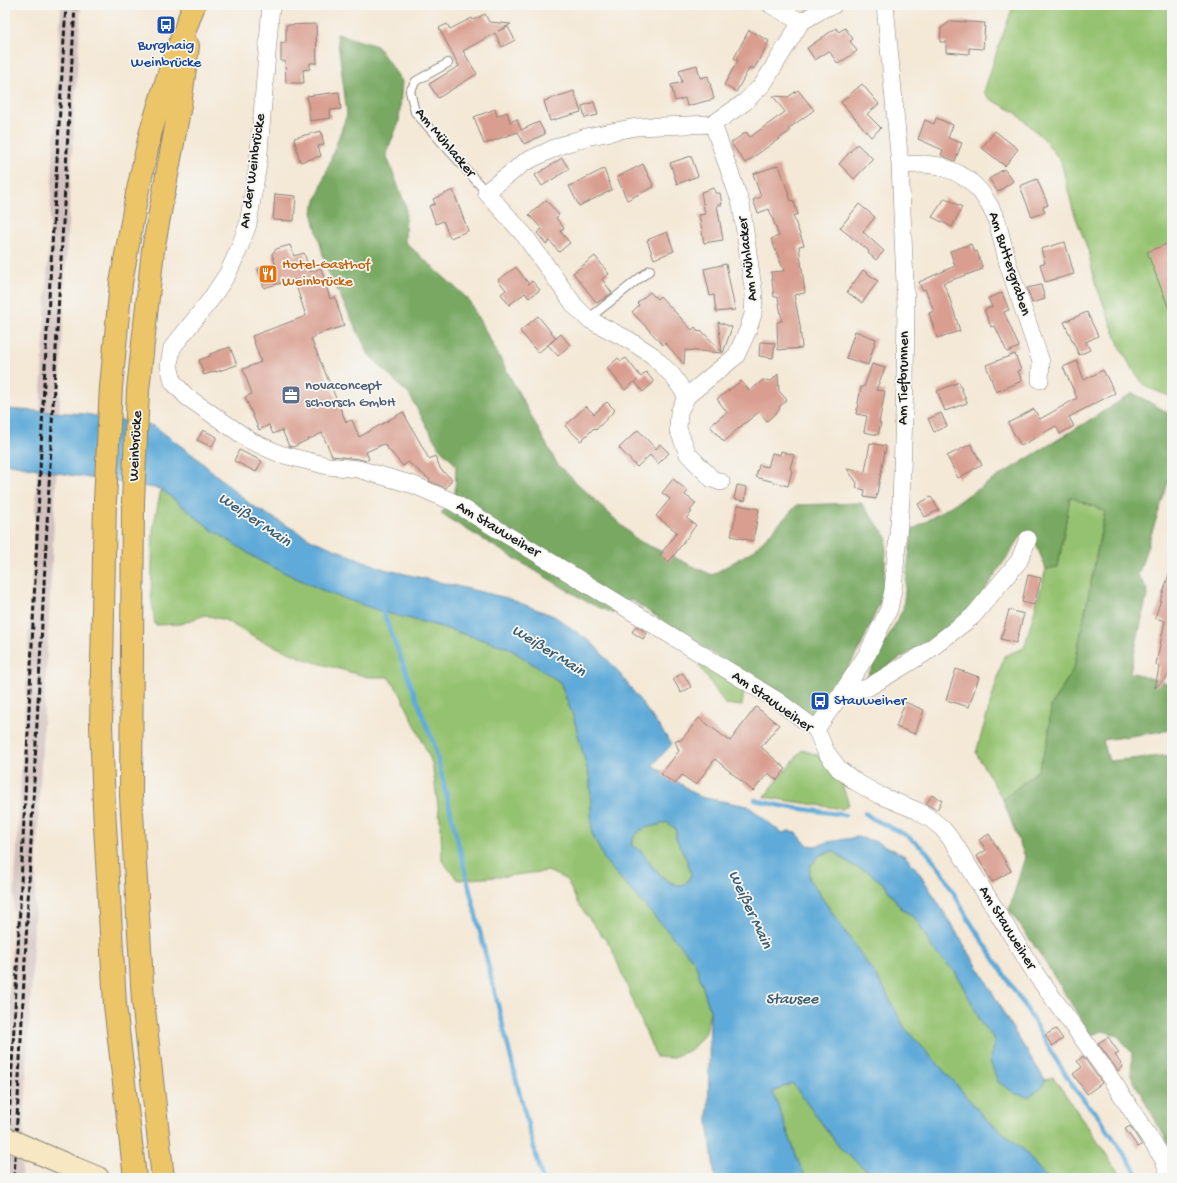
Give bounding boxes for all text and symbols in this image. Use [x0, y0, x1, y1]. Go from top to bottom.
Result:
bus stop icon: Burghaig Weinbrücke [155, 14, 177, 36]
place label: Burghaig Weinbrücke [131, 37, 202, 72]
street label: Am Mühlacker [411, 105, 480, 183]
street label: An der Weinbrücke [236, 112, 270, 229]
street label: Am Buttergraben [984, 210, 1034, 318]
street label: Am Mühlacker [734, 214, 762, 302]
place label: Hotel-Gasthof Weinbrücke [282, 256, 372, 291]
restaurant icon: Hotel-Gasthof Weinbrücke [257, 263, 279, 285]
street label: Am Tiefbrunnen [894, 331, 914, 425]
place label: novaconcept schorsch GmbH [305, 377, 396, 412]
office icon: novaconcept schorsch GmbH [280, 384, 302, 406]
street label: Weinbrücke [125, 410, 147, 482]
water label: Weißer Main [214, 490, 294, 553]
street label: Am Stauweiher [453, 498, 545, 563]
water label: Weißer Main [507, 622, 589, 682]
street label: Am Stauweiher [728, 667, 818, 738]
bus stop icon: Stauweiher [809, 690, 831, 712]
place label: Stauweiher [834, 692, 908, 710]
water label: Weißer Main [723, 868, 775, 952]
street label: Am Stauweiher [974, 883, 1041, 975]
water label: Stausee [766, 991, 819, 1010]

